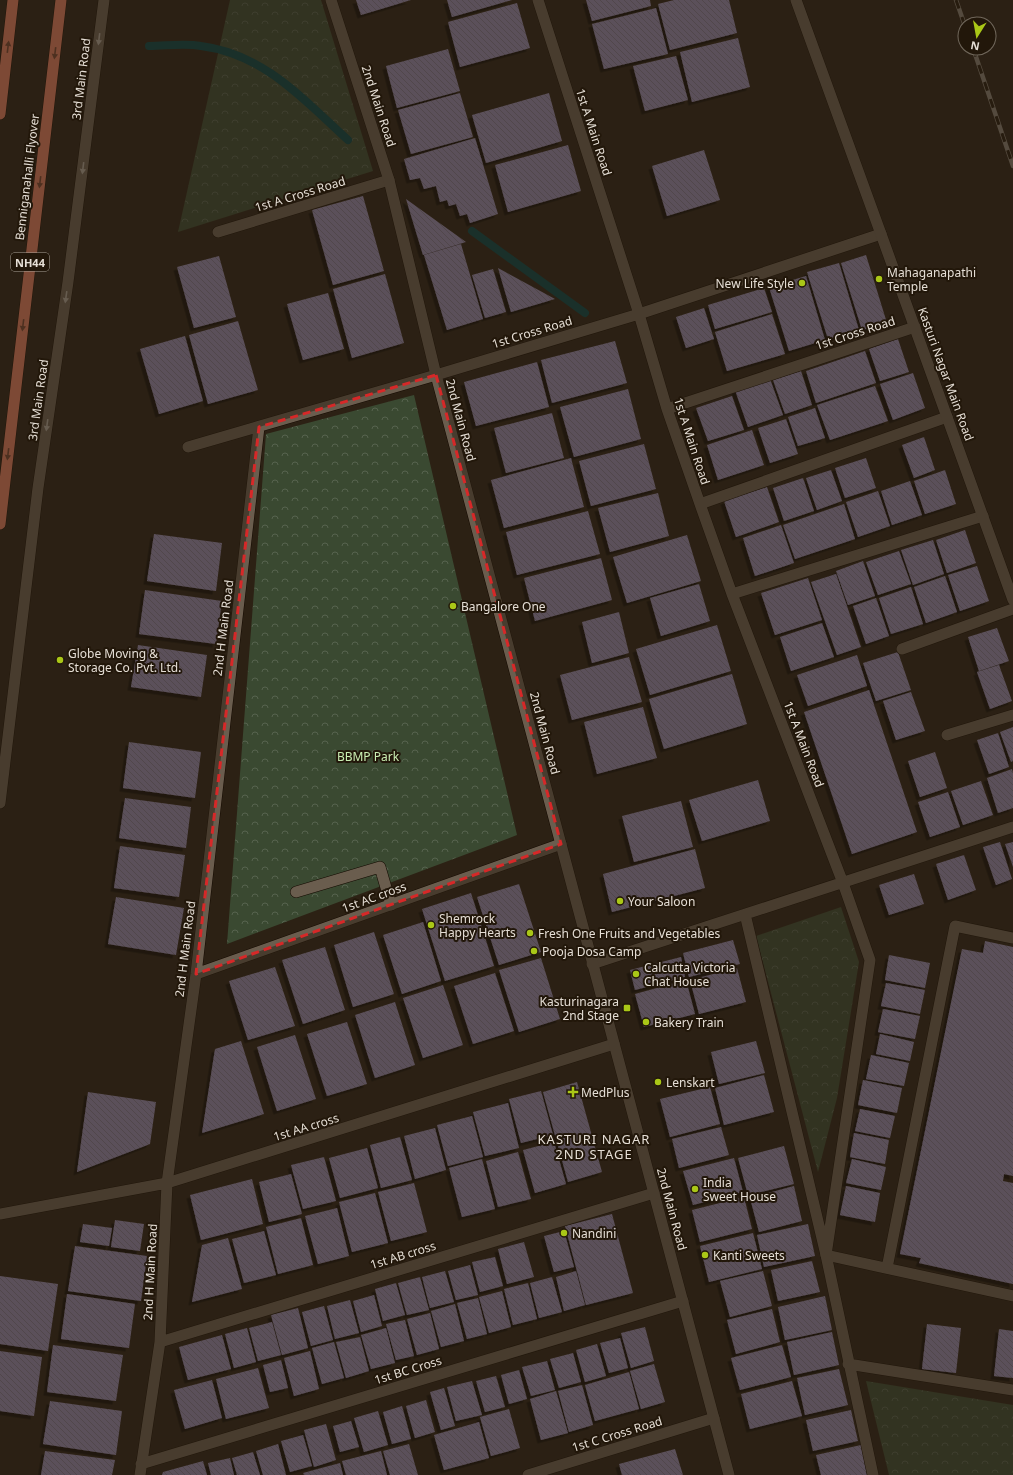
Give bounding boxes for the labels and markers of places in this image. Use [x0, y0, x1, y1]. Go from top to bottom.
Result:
place label: Mahaganapathi Temple [887, 264, 976, 295]
marker: Mahaganapathi Temple [874, 274, 884, 284]
place label: New Life Style [715, 275, 794, 292]
marker: New Life Style [797, 278, 807, 288]
place label: Bangalore One [461, 598, 546, 615]
marker: Bangalore One [448, 601, 458, 611]
place label: Globe Moving & Storage Co. Pvt. Ltd. [68, 645, 181, 676]
marker: Globe Moving & Storage Co. Pvt. Ltd. [55, 655, 65, 665]
place label: Your Saloon [628, 893, 695, 910]
marker: Your Saloon [615, 896, 625, 906]
place label: Shemrock Happy Hearts [439, 910, 516, 941]
marker: Shemrock Happy Hearts [426, 920, 436, 930]
place label: Fresh One Fruits and Vegetables [538, 925, 720, 942]
marker: Fresh One Fruits and Vegetables [525, 928, 535, 938]
place label: Pooja Dosa Camp [542, 943, 641, 960]
marker: Pooja Dosa Camp [529, 946, 539, 956]
place label: Calcutta Victoria Chat House [644, 959, 736, 990]
marker: Calcutta Victoria Chat House [631, 969, 641, 979]
place label: Kasturinagara 2nd Stage [540, 993, 619, 1024]
marker: Kasturinagara 2nd Stage [622, 1003, 632, 1013]
place label: Bakery Train [654, 1014, 724, 1031]
marker: Bakery Train [641, 1017, 651, 1027]
place label: Lenskart [666, 1074, 715, 1091]
marker: Lenskart [653, 1077, 663, 1087]
place label: MedPlus [581, 1084, 630, 1101]
marker: MedPlus [568, 1087, 578, 1097]
place label: India Sweet House [703, 1174, 776, 1205]
marker: India Sweet House [690, 1184, 700, 1194]
place label: Nandini [572, 1225, 616, 1242]
marker: Nandini [559, 1228, 569, 1238]
place label: Kanti Sweets [713, 1247, 785, 1264]
marker: Kanti Sweets [700, 1250, 710, 1260]

